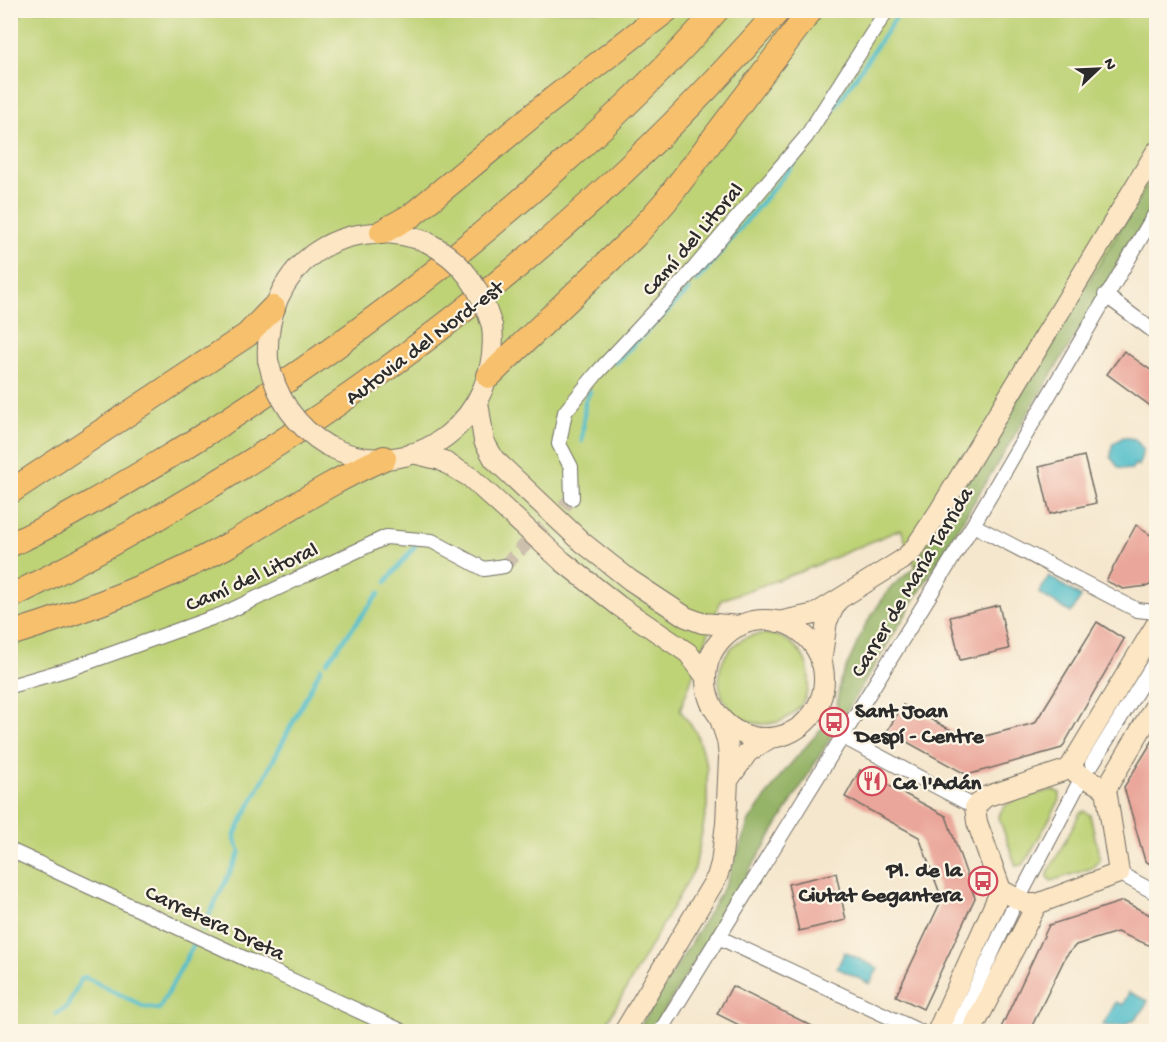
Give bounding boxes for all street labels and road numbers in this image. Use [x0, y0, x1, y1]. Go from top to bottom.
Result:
street label: Camí del Litoral [638, 178, 751, 303]
street label: Autovia del Nord-est [341, 275, 511, 412]
street label: Carrer de Maria Tarrida [846, 483, 981, 683]
street label: Camí del Litoral [182, 538, 323, 619]
street label: Carretera Dreta [140, 881, 289, 969]

